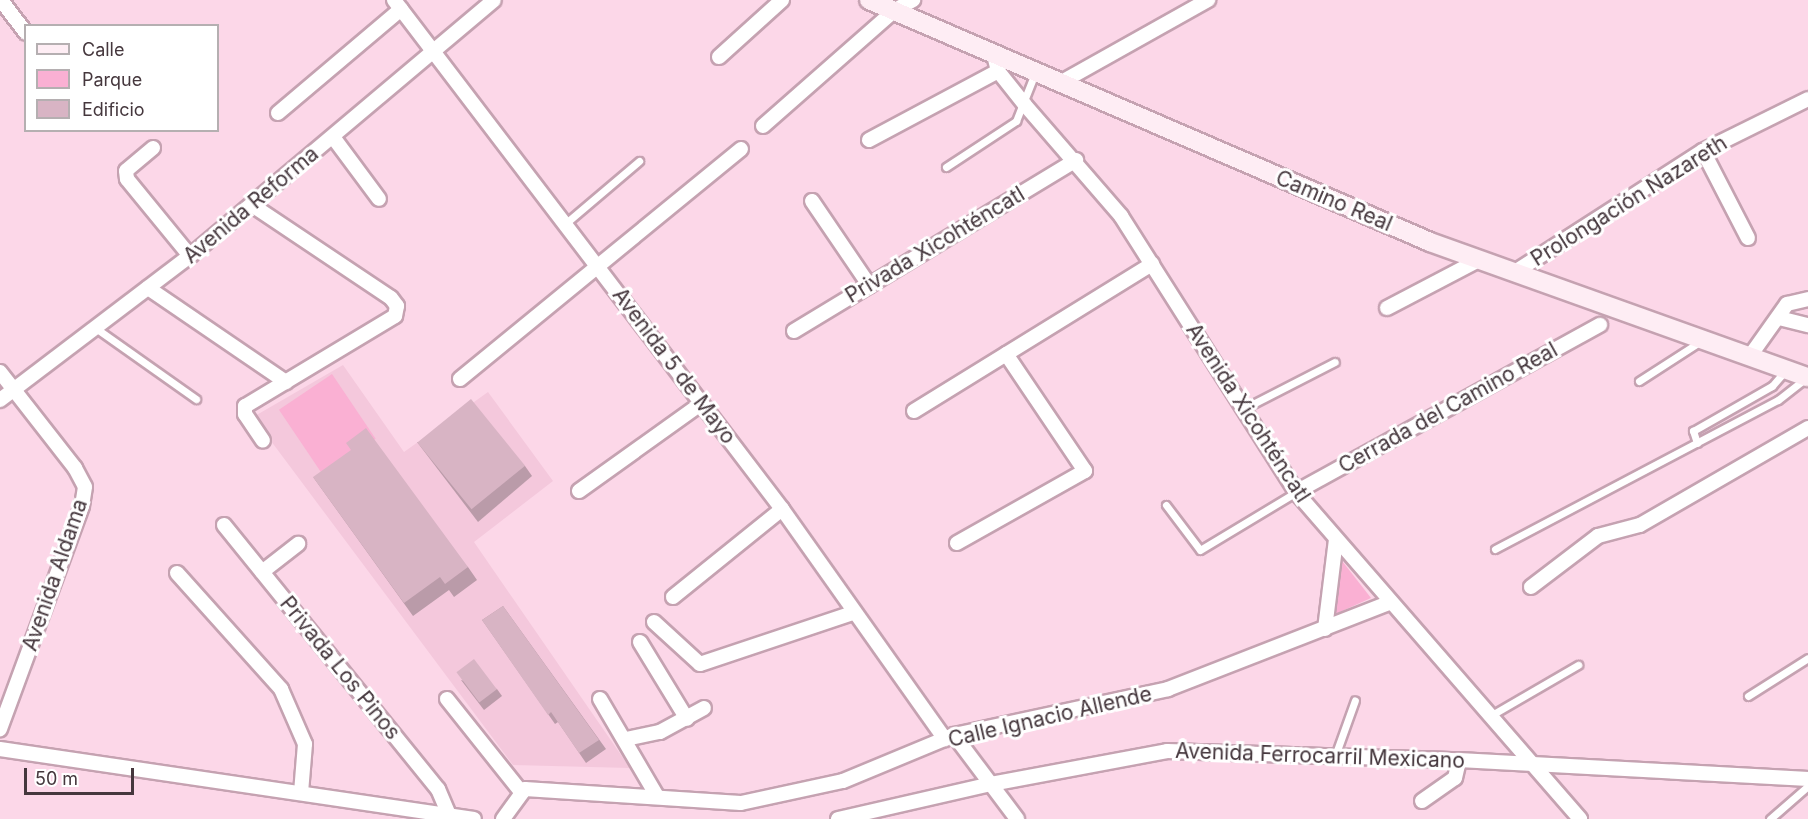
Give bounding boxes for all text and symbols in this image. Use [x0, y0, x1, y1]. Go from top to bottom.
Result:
legend [24, 24, 219, 132]
text: Calle [82, 39, 124, 60]
text: Parque [82, 69, 142, 90]
text: Edificio [82, 99, 145, 120]
street label: Prolongación Nazareth [1526, 130, 1732, 272]
street label: Avenida Reforma [178, 141, 324, 269]
street label: Camino Real [1272, 165, 1396, 237]
street label: Privada Xicohténcatl [841, 182, 1029, 308]
street label: Avenida 5 de Mayo [607, 283, 741, 449]
street label: Avenida Xicohténcatl [1181, 319, 1315, 507]
street label: Cerrada del Camino Real [1334, 337, 1562, 479]
street label: Avenida Aldama [17, 496, 93, 654]
street label: Privada Los Pinos [275, 591, 405, 745]
street label: Calle Ignacio Allende [946, 681, 1154, 753]
street label: Avenida Ferrocarril Mexicano [1175, 738, 1465, 774]
scale bar [27, 756, 136, 794]
text: 50 m [35, 768, 78, 789]

